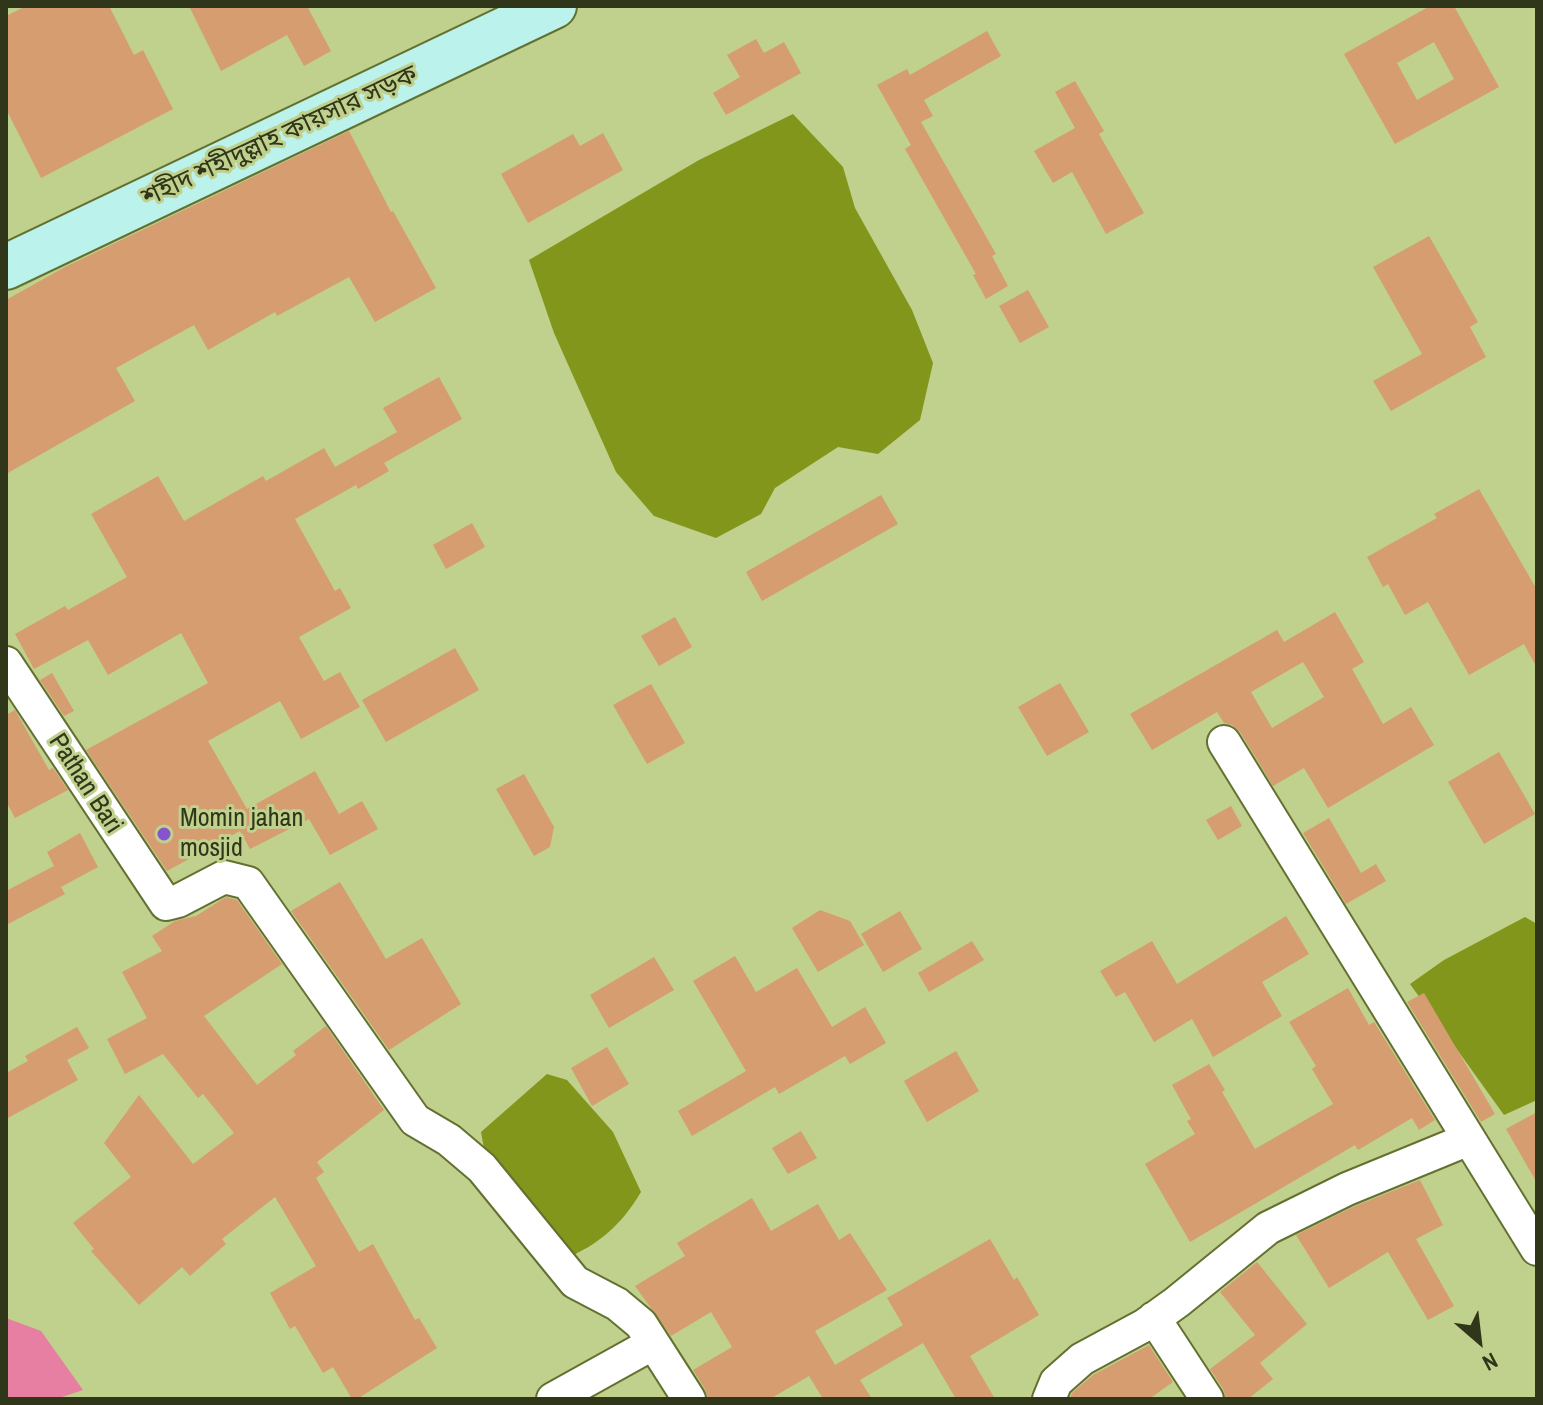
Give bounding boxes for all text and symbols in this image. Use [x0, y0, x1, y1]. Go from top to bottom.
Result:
street label: শহীদ শহীদুল্লাহ কায়সার সড়ক [137, 59, 423, 215]
street label: Pathan Bari [41, 728, 129, 840]
place label: Momin jahan mosjid [180, 803, 303, 864]
marker: Momin jahan mosjid [155, 825, 173, 843]
north arrow [1439, 1301, 1519, 1381]
text: N [1477, 1346, 1503, 1378]

